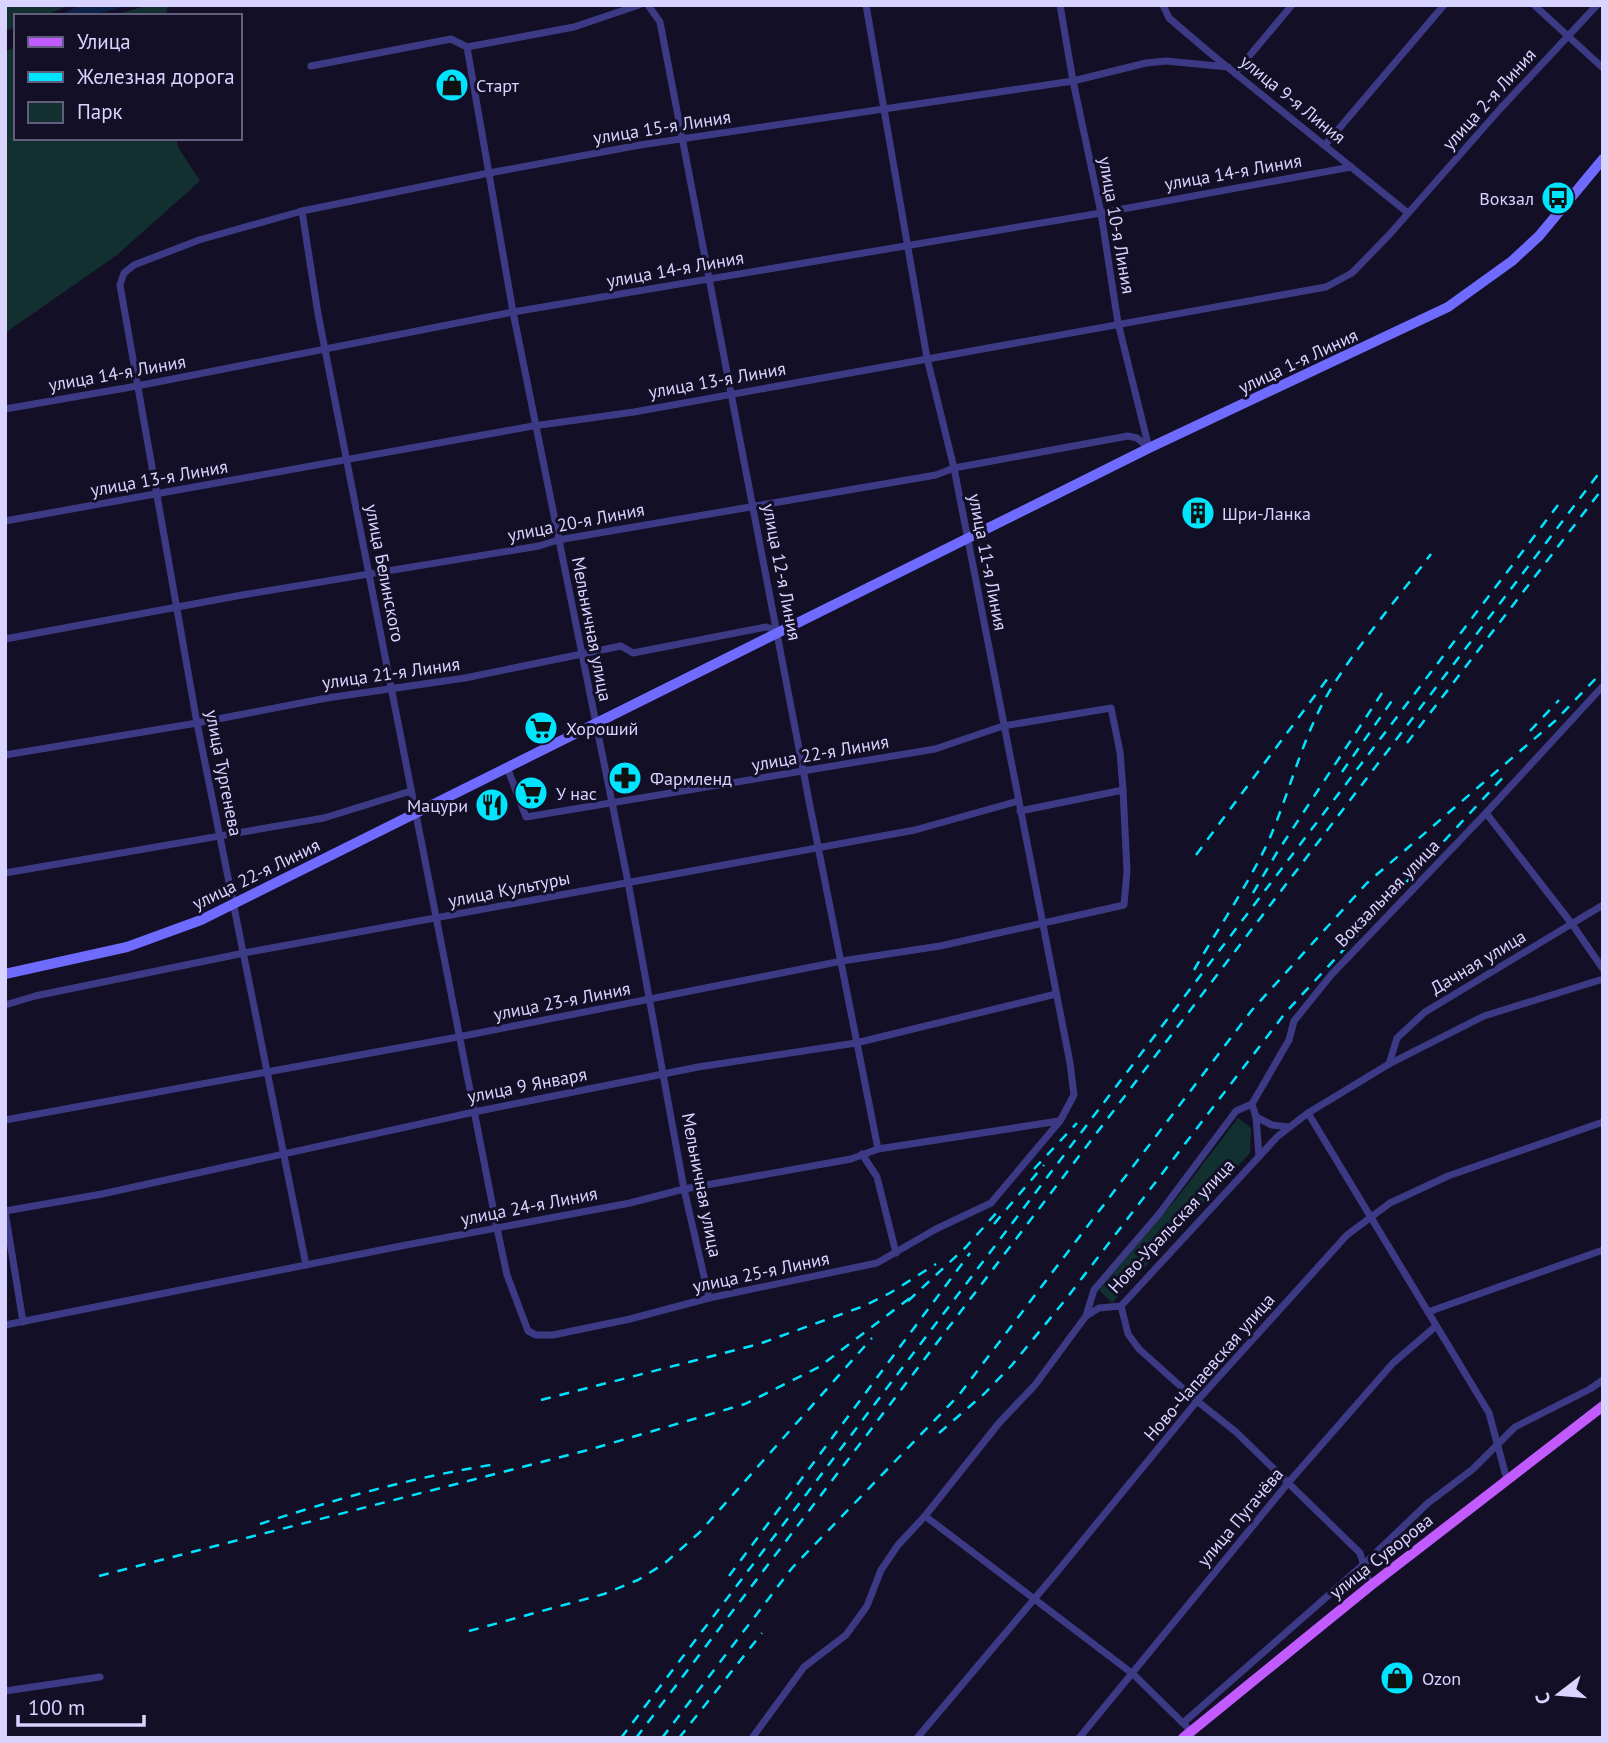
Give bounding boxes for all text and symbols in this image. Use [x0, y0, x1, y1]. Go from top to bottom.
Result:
legend [14, 14, 242, 140]
text: Улица [77, 28, 131, 55]
street label: улица 2-я Линия [1437, 43, 1541, 155]
street label: улица 9-я Линия [1236, 49, 1350, 149]
text: Железная дорога [76, 63, 235, 90]
shop icon: Cтарт [433, 66, 471, 104]
place label: Cтарт [476, 74, 520, 97]
text: Парк [77, 98, 123, 125]
street label: улица 15-я Линия [592, 105, 732, 149]
street label: улица 14-я Линия [1163, 149, 1303, 195]
street label: улица 10-я Линия [1094, 155, 1140, 295]
bus stop icon: Вокзал [1539, 179, 1577, 217]
place label: Вокзал [1479, 187, 1534, 210]
street label: улица 14-я Линия [605, 246, 745, 292]
street label: улица 1-я Линия [1235, 323, 1361, 399]
street label: улица 14-я Линия [47, 350, 187, 396]
street label: улица 13-я Линия [647, 357, 787, 403]
street label: улица 13-я Линия [89, 455, 229, 501]
street label: улица 11-я Линия [963, 492, 1013, 632]
building icon: Шри-Ланка [1179, 494, 1217, 532]
street label: улица 20-я Линия [506, 497, 646, 547]
street label: улица Белинского [360, 502, 410, 644]
street label: улица 12-я Линия [757, 502, 807, 642]
place label: Шри-Ланка [1222, 502, 1311, 525]
street label: Мельничная улица [567, 555, 617, 703]
street label: улица 21-я Линия [321, 652, 461, 694]
street label: улица Тургенева [200, 708, 248, 838]
supermarket icon: Хороший [522, 709, 560, 747]
place label: Хороший [566, 717, 638, 740]
street label: улица 22-я Линия [750, 730, 890, 776]
pharmacy icon: Фармленд [606, 759, 644, 797]
place label: Фармленд [650, 767, 732, 790]
supermarket icon: У нас [512, 774, 550, 812]
place label: У нас [556, 782, 597, 805]
restaurant icon: Мацури [473, 786, 511, 824]
place label: Мацури [407, 794, 468, 817]
street label: улица 22-я Линия [188, 833, 324, 915]
street label: Вокзальная улица [1330, 834, 1444, 952]
street label: улица Культуры [446, 866, 572, 912]
street label: Дачная улица [1426, 924, 1530, 1000]
street label: улица 23-я Линия [492, 976, 632, 1026]
street label: улица 9 Января [465, 1062, 589, 1108]
street label: Мельничная улица [677, 1111, 727, 1259]
street label: Ново-Уральская улица [1103, 1154, 1239, 1298]
street label: улица 24-я Линия [459, 1181, 599, 1231]
street label: улица 25-я Линия [691, 1246, 831, 1298]
street label: Ново-Чапаевская улица [1139, 1288, 1279, 1446]
street label: улица Пугачёва [1192, 1463, 1288, 1571]
street label: улица Суворова [1325, 1508, 1437, 1604]
shop icon: Ozon [1378, 1659, 1416, 1697]
north arrow [1524, 1659, 1594, 1729]
place label: Ozon [1422, 1667, 1461, 1690]
scale bar [18, 1684, 144, 1728]
text: С [1530, 1690, 1556, 1707]
text: 100 m [28, 1694, 85, 1721]

